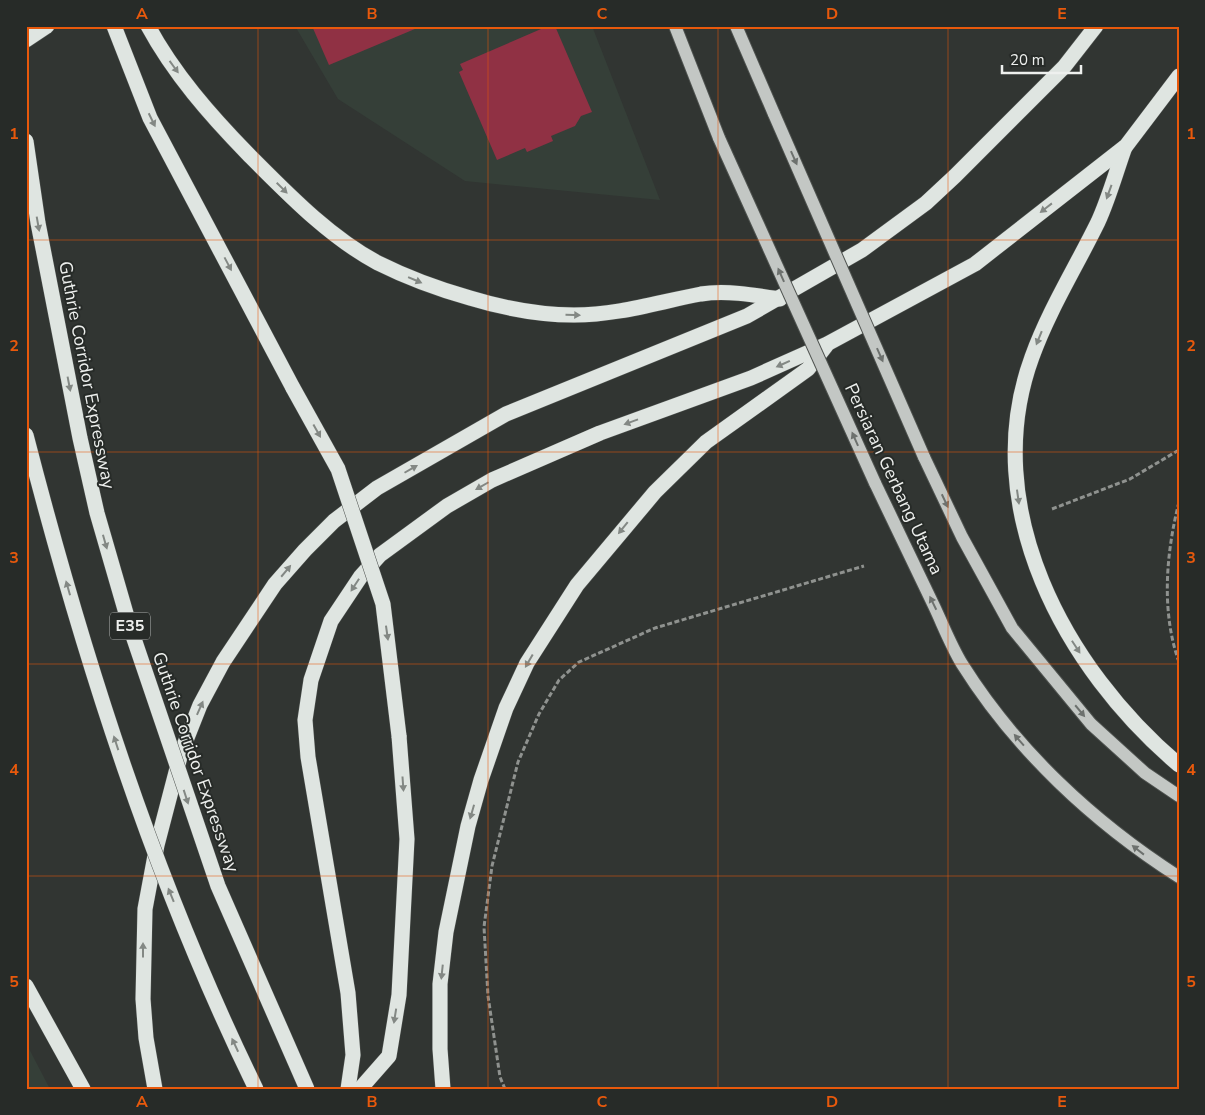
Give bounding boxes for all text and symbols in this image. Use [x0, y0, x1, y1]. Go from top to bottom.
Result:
text: A [136, 3, 148, 25]
text: B [366, 3, 378, 25]
text: C [597, 3, 608, 25]
text: D [826, 3, 838, 25]
text: E [1057, 3, 1067, 25]
scale bar [1002, 42, 1081, 74]
text: 20 m [1010, 50, 1045, 70]
one-way arrow [169, 61, 179, 74]
one-way arrow [148, 113, 156, 127]
text: 1 [9, 123, 19, 145]
text: 1 [1186, 123, 1196, 145]
one-way arrow [790, 151, 798, 165]
one-way arrow [276, 182, 288, 194]
one-way arrow [1105, 184, 1112, 199]
one-way arrow [1040, 203, 1053, 214]
one-way arrow [35, 216, 43, 232]
one-way arrow [224, 257, 232, 271]
street label: Guthrie Corridor Expressway [53, 259, 121, 492]
one-way arrow [776, 268, 784, 282]
one-way arrow [408, 276, 422, 284]
one-way arrow [565, 311, 581, 319]
one-way arrow [1035, 331, 1043, 345]
text: 2 [9, 335, 19, 357]
text: 2 [1186, 335, 1196, 357]
one-way arrow [876, 348, 884, 363]
one-way arrow [776, 361, 790, 369]
one-way arrow [65, 376, 73, 391]
street label: Persiaran Gerbang Utama [839, 379, 949, 579]
one-way arrow [623, 418, 638, 426]
one-way arrow [313, 423, 321, 438]
one-way arrow [850, 432, 858, 446]
one-way arrow [404, 464, 417, 473]
one-way arrow [474, 482, 489, 490]
one-way arrow [1014, 490, 1022, 506]
one-way arrow [941, 494, 949, 509]
one-way arrow [618, 522, 629, 535]
one-way arrow [102, 534, 110, 549]
text: 3 [9, 547, 19, 569]
text: 3 [1186, 547, 1196, 569]
one-way arrow [281, 565, 292, 578]
one-way arrow [350, 578, 359, 592]
one-way arrow [63, 580, 71, 595]
one-way arrow [928, 596, 936, 610]
road number: E35 [110, 612, 150, 640]
one-way arrow [384, 625, 392, 641]
one-way arrow [1072, 641, 1081, 654]
street label: Guthrie Corridor Expressway [147, 649, 245, 876]
one-way arrow [525, 654, 534, 667]
one-way arrow [196, 701, 204, 715]
one-way arrow [1074, 704, 1085, 717]
one-way arrow [1014, 734, 1025, 746]
one-way arrow [111, 735, 119, 750]
text: 4 [9, 759, 19, 781]
text: 4 [1186, 759, 1196, 781]
one-way arrow [399, 777, 407, 793]
one-way arrow [183, 789, 191, 804]
one-way arrow [467, 805, 475, 820]
one-way arrow [1132, 844, 1145, 855]
one-way arrow [167, 888, 175, 903]
one-way arrow [139, 942, 147, 958]
one-way arrow [438, 964, 446, 980]
text: 5 [9, 971, 19, 993]
text: 5 [1186, 971, 1196, 993]
one-way arrow [391, 1008, 399, 1024]
one-way arrow [231, 1038, 239, 1052]
text: A [136, 1091, 148, 1113]
text: B [366, 1091, 378, 1113]
text: C [597, 1091, 608, 1113]
text: D [826, 1091, 838, 1113]
text: E [1057, 1091, 1067, 1113]

